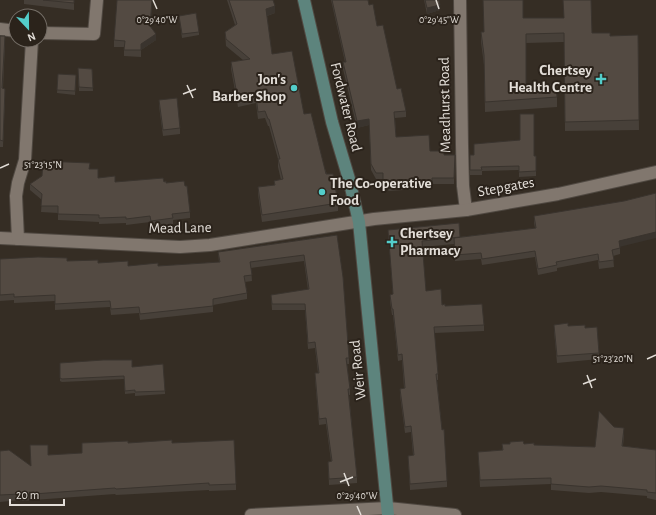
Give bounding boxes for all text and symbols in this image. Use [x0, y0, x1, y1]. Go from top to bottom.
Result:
north arrow [8, 8, 48, 48]
text: 0°29'40"W [136, 15, 178, 25]
text: 0°29'45"W [419, 15, 459, 25]
text: N [26, 30, 37, 43]
street label: Meadhurst Road [437, 57, 453, 153]
street label: Fordwater Road [328, 61, 364, 153]
place label: Chertsey Health Centre [508, 63, 592, 95]
place label: Jon's Barber Shop [212, 72, 286, 104]
marker: Chertsey Health Centre [595, 73, 607, 85]
marker: Jon's Barber Shop [289, 83, 299, 93]
text: 51°23'15"N [24, 160, 62, 170]
street label: Stepgates [476, 175, 536, 199]
place label: The Co-operative Food [330, 176, 432, 208]
marker: The Co-operative Food [317, 187, 327, 197]
street label: Mead Lane [148, 220, 212, 236]
place label: Chertsey Pharmacy [400, 226, 461, 258]
marker: Chertsey Pharmacy [387, 237, 397, 247]
street label: Weir Road [347, 339, 369, 401]
text: 51°23'20"N [593, 354, 633, 364]
scale bar [10, 481, 64, 507]
text: 20 m [16, 489, 39, 501]
text: 0°29'40"W [336, 491, 378, 501]

